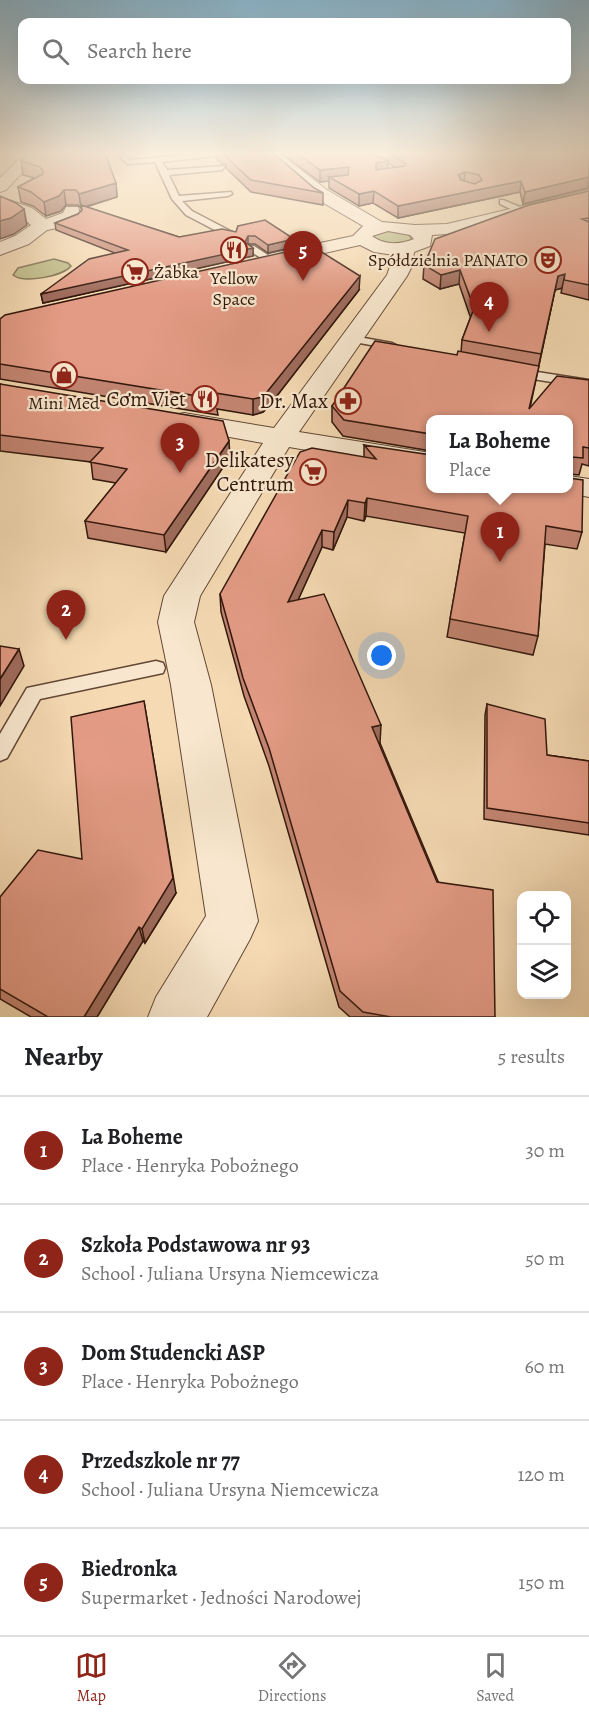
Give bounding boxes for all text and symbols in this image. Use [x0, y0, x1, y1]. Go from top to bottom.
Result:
search box [18, 18, 571, 84]
icon: search [39, 35, 72, 68]
text: Search here [87, 36, 192, 66]
pin: 5 [284, 232, 322, 281]
restaurant icon: Yellow Space [219, 235, 249, 265]
theatre icon: Spółdzielnia PANATO [533, 245, 563, 275]
place label: Spółdzielnia PANATO [368, 248, 528, 272]
supermarket icon: Żabka [120, 257, 150, 287]
place label: Żabka [154, 260, 199, 284]
place label: Yellow Space [209, 266, 258, 311]
pin: 4 [470, 282, 508, 332]
shop icon: Mini Med [49, 360, 79, 390]
restaurant icon: Cơm Viet [190, 384, 220, 414]
place label: Cơm Viet [107, 385, 186, 413]
pharmacy icon: Dr. Max [333, 386, 363, 416]
place label: Dr. Max [259, 387, 328, 415]
place label: Mini Med [28, 391, 100, 415]
popup [426, 415, 573, 493]
pin: 3 [160, 424, 200, 473]
text: La Boheme [449, 426, 550, 456]
place label: Delikatesy Centrum [205, 446, 295, 498]
text: Place [449, 456, 491, 483]
supermarket icon: Delikatesy Centrum [298, 457, 328, 487]
pin: 1 [480, 512, 520, 562]
pin: 2 [46, 590, 86, 640]
your location [367, 641, 396, 670]
map controls [517, 891, 571, 999]
button: locate [517, 891, 571, 945]
button: layers [517, 945, 571, 999]
text: Nearby [24, 1039, 103, 1074]
text: 5 results [498, 1043, 565, 1070]
text: La Boheme [81, 1122, 183, 1152]
text: 1 [40, 1137, 47, 1164]
text: 30 m [525, 1137, 565, 1164]
text: Place · Henryka Pobożnego [81, 1152, 299, 1179]
text: Szkoła Podstawowa nr 93 [81, 1230, 310, 1260]
text: 2 [39, 1245, 48, 1272]
text: 50 m [525, 1245, 565, 1272]
text: School · Juliana Ursyna Niemcewicza [81, 1260, 379, 1287]
text: Dom Studencki ASP [81, 1338, 265, 1368]
text: 3 [39, 1353, 48, 1380]
text: 60 m [525, 1353, 565, 1380]
text: Place · Henryka Pobożnego [81, 1368, 299, 1395]
text: Przedszkole nr 77 [81, 1446, 240, 1476]
text: 4 [39, 1461, 48, 1488]
text: 120 m [517, 1461, 565, 1488]
text: School · Juliana Ursyna Niemcewicza [81, 1476, 379, 1503]
text: Biedronka [81, 1554, 177, 1584]
text: 5 [39, 1569, 48, 1596]
text: 150 m [518, 1569, 565, 1596]
text: Supermarket · Jedności Narodowej [81, 1584, 362, 1611]
tab: Map [75, 1649, 108, 1707]
tab: Directions [258, 1649, 326, 1707]
tab: Saved [476, 1649, 514, 1707]

